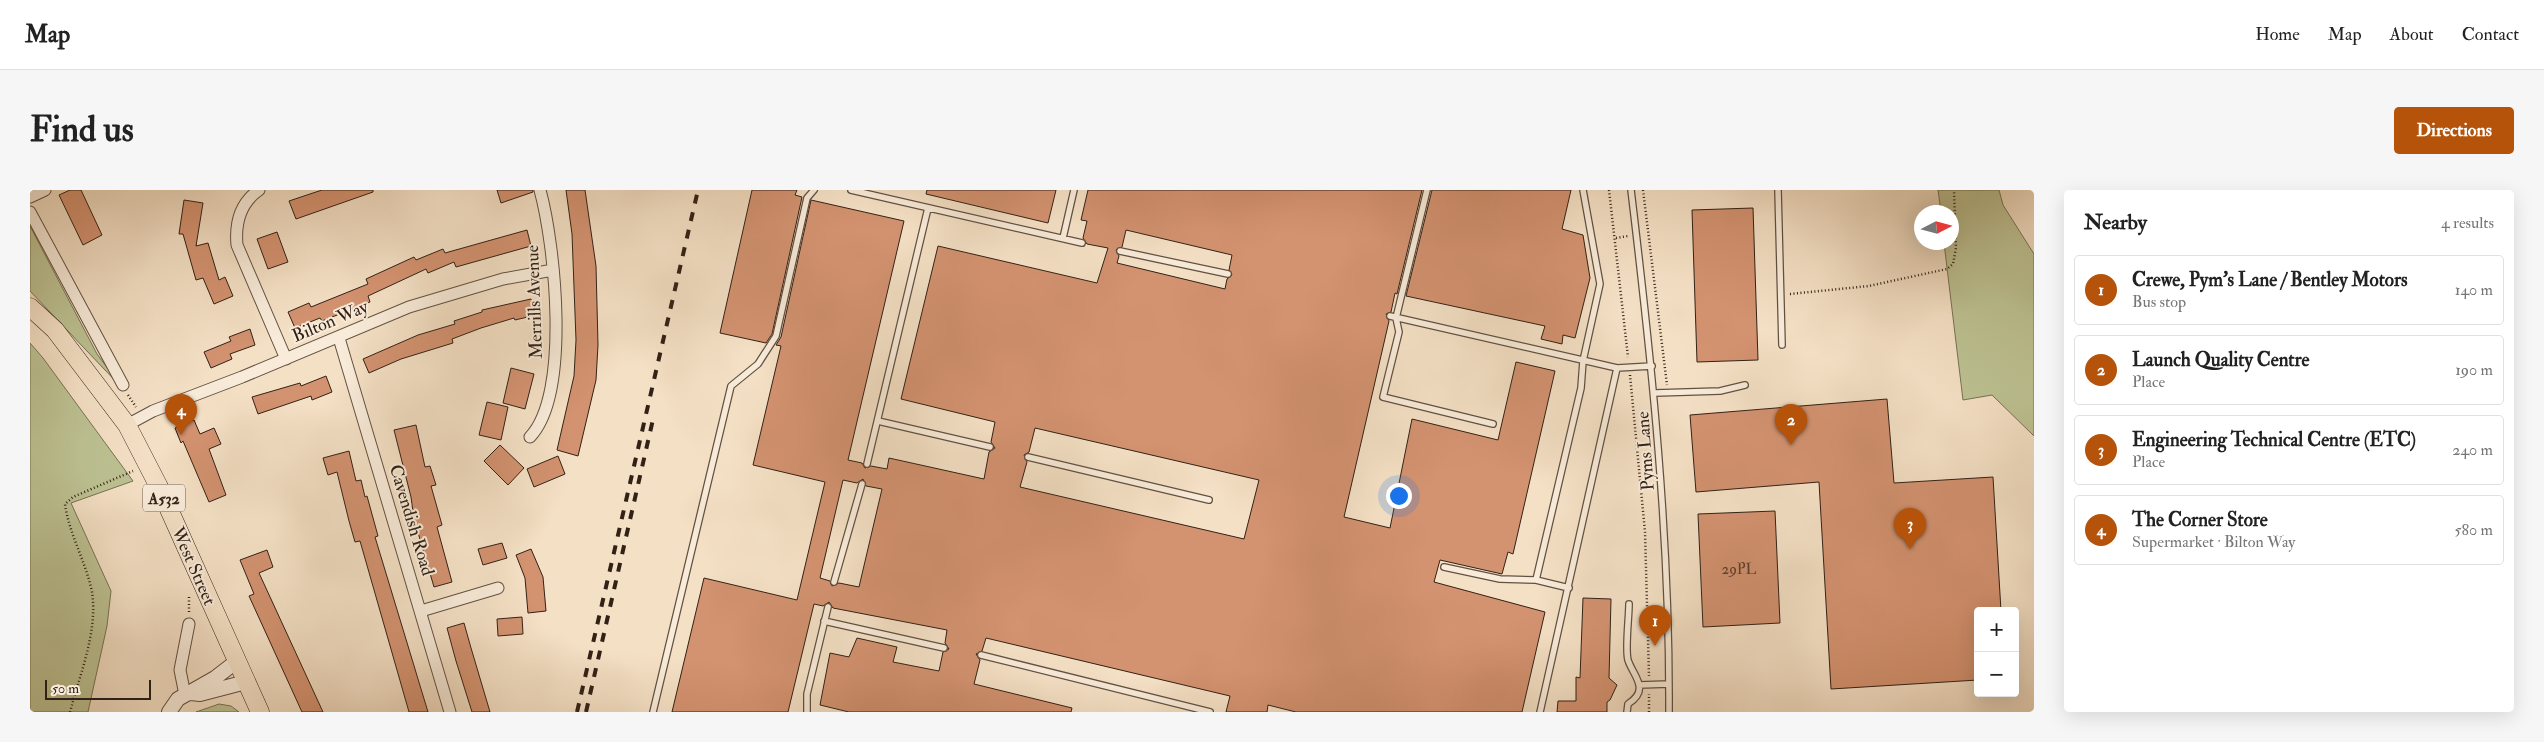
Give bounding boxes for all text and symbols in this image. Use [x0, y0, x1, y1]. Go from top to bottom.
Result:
text: Map [25, 19, 70, 50]
text: Home [2255, 23, 2300, 46]
text: Map [2328, 23, 2362, 46]
text: About [2390, 23, 2434, 46]
text: Contact [2462, 23, 2519, 46]
button: Directions [2394, 107, 2514, 154]
text: Find us [30, 108, 134, 152]
north arrow [1914, 205, 1959, 250]
text: Nearby [2084, 209, 2147, 236]
text: 4 results [2441, 213, 2494, 233]
street label: Merrills Avenue [521, 244, 548, 359]
text: Crewe, Pym's Lane / Bentley Motors [2132, 268, 2408, 292]
text: 1 [2098, 280, 2104, 300]
text: 140 m [2455, 280, 2493, 300]
text: Bus stop [2132, 292, 2186, 312]
street label: Bilton Way [289, 295, 373, 348]
text: Launch Quality Centre [2132, 348, 2309, 372]
text: 2 [2097, 360, 2105, 380]
text: 190 m [2455, 360, 2493, 380]
text: Place [2132, 372, 2165, 392]
pin: 4 [165, 394, 197, 435]
pin: 2 [1775, 404, 1807, 445]
street label: Pyms Lane [1631, 410, 1660, 491]
text: Engineering Technical Centre (ETC) [2132, 428, 2416, 452]
text: 3 [2098, 440, 2104, 460]
text: 240 m [2452, 440, 2493, 460]
text: Place [2132, 452, 2165, 472]
street label: Cavendish Road [384, 462, 439, 579]
your location [1386, 483, 1412, 509]
road number: A532 [143, 484, 185, 512]
pin: 3 [1894, 508, 1926, 549]
text: The Corner Store [2132, 508, 2268, 532]
text: 4 [2097, 520, 2105, 540]
text: 580 m [2454, 520, 2493, 540]
street label: West Street [166, 523, 221, 609]
text: Supermarket · Bilton Way [2132, 532, 2295, 552]
house number: 29PL [1722, 560, 1757, 579]
pin: 1 [1639, 605, 1671, 646]
map controls [1974, 607, 2019, 697]
button: + [1974, 607, 2019, 652]
button: − [1974, 652, 2019, 697]
scale bar [45, 677, 151, 700]
text: 50 m [52, 680, 79, 697]

